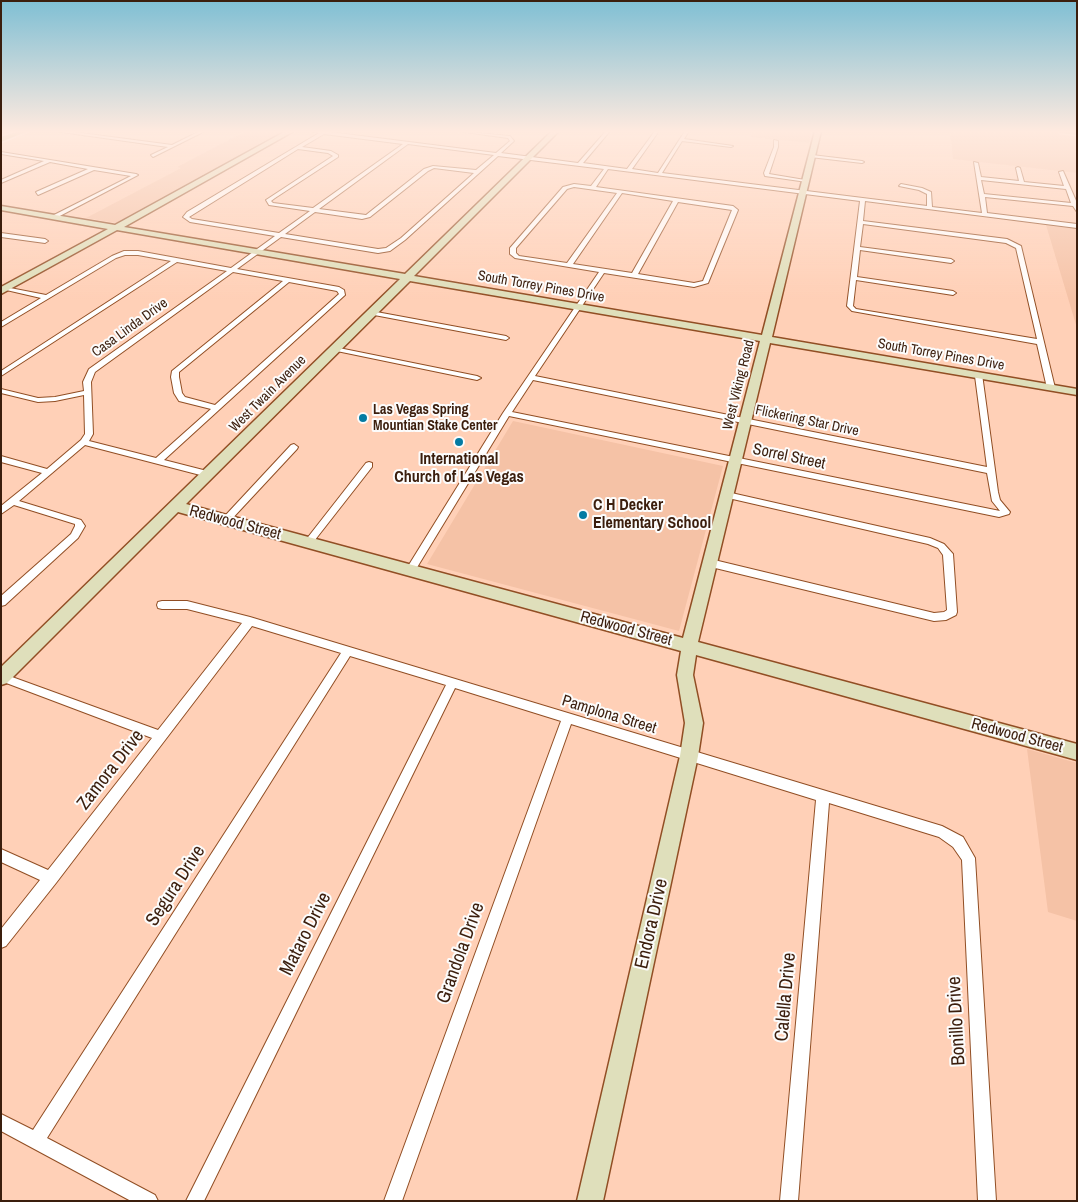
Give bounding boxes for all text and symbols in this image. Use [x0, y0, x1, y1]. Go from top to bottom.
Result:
street label: South Torrey Pines Drive [476, 268, 606, 306]
street label: Casa Linda Drive [89, 295, 171, 361]
street label: South Torrey Pines Drive [876, 336, 1006, 374]
street label: West Viking Road [720, 338, 758, 432]
street label: West Twain Avenue [226, 352, 310, 436]
place label: Las Vegas Spring Mountian Stake Center [373, 402, 497, 434]
street label: Flickering Star Drive [754, 402, 860, 440]
marker: Las Vegas Spring Mountian Stake Center [357, 412, 369, 424]
marker: International Church of Las Vegas [453, 436, 465, 448]
street label: Sorrel Street [751, 440, 827, 474]
place label: International Church of Las Vegas [394, 450, 524, 488]
place label: C H Decker Elementary School [593, 496, 711, 534]
street label: Redwood Street [187, 502, 283, 544]
marker: C H Decker Elementary School [577, 509, 589, 521]
street label: Redwood Street [578, 608, 674, 650]
street label: Pamplona Street [559, 692, 659, 738]
street label: Redwood Street [969, 715, 1065, 757]
street label: Zamora Drive [73, 725, 149, 815]
street label: Segura Drive [141, 841, 211, 931]
street label: Endora Drive [631, 877, 673, 971]
street label: Mataro Drive [275, 889, 337, 979]
street label: Grandola Drive [432, 899, 490, 1007]
street label: Calella Drive [771, 952, 801, 1042]
street label: Bonillo Drive [943, 976, 971, 1066]

